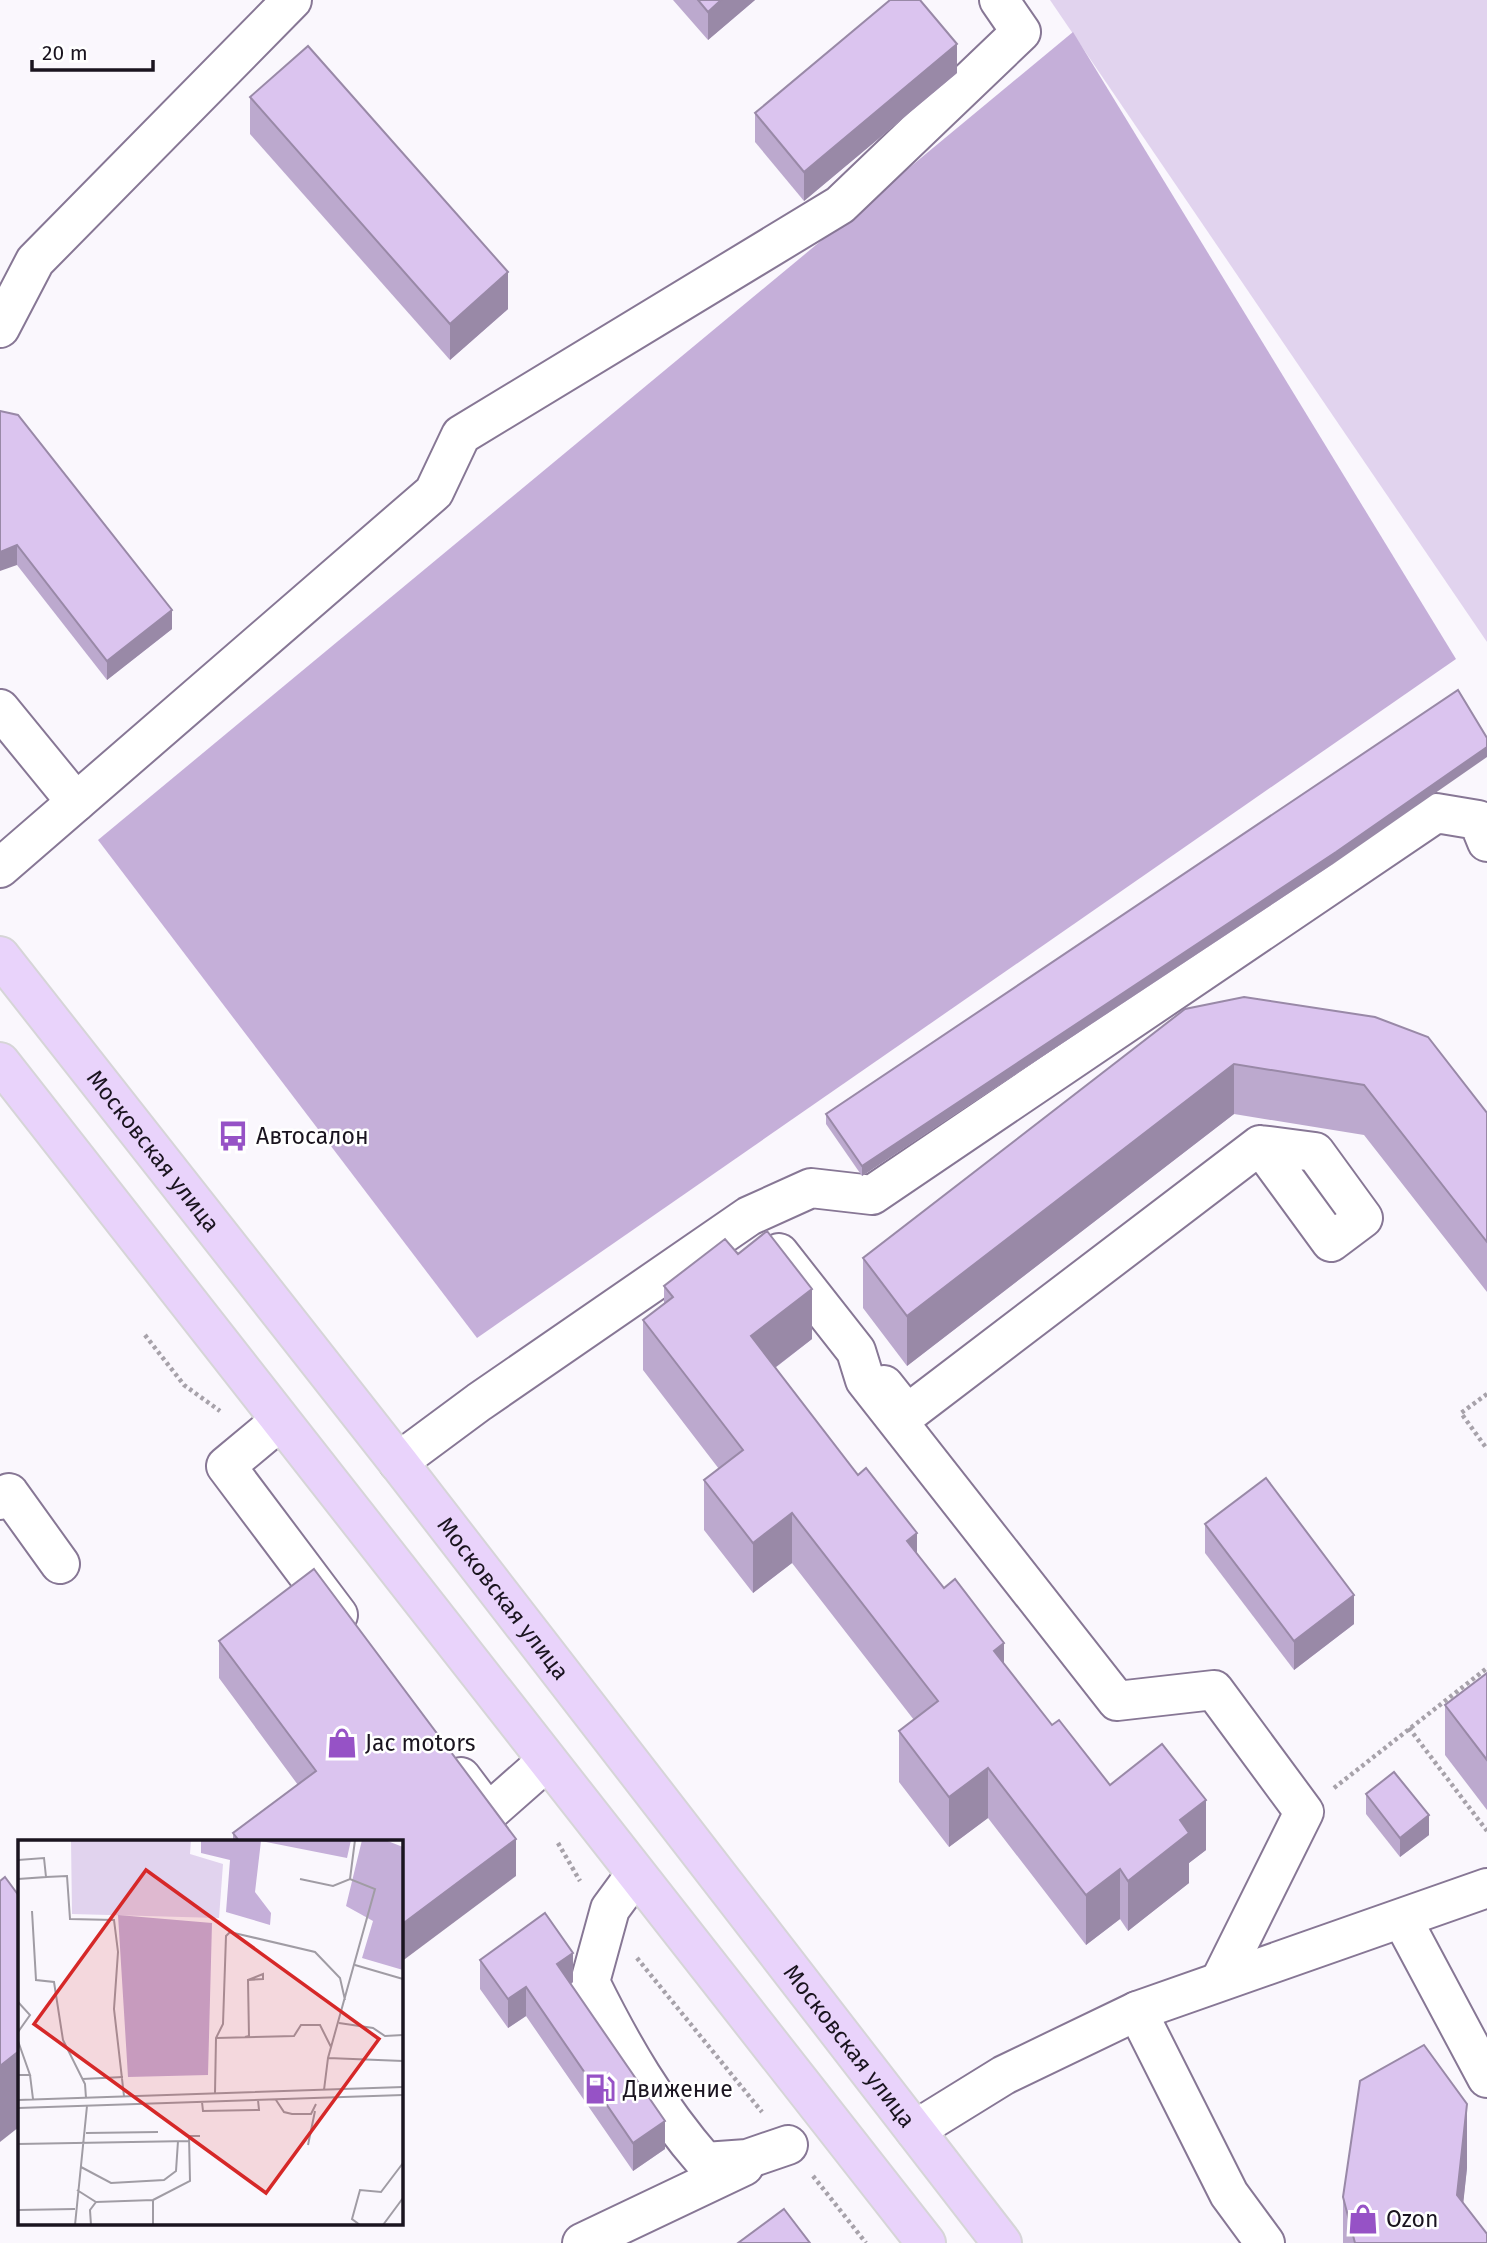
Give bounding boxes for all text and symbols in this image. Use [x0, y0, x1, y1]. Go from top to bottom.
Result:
scale bar [32, 28, 152, 72]
text: 20 m [42, 40, 88, 66]
street label: Московская улица [81, 1064, 226, 1238]
bus stop icon: Автосалон [216, 1119, 250, 1153]
place label: Автосалон [256, 1122, 369, 1150]
street label: Московская улица [432, 1511, 575, 1685]
shop icon: Jac motors [325, 1726, 359, 1760]
place label: Jac motors [365, 1729, 475, 1757]
inset map [18, 1840, 402, 2226]
street label: Московская улица [778, 1959, 921, 2133]
fuel station icon: Движение [583, 2072, 617, 2106]
place label: Движение [622, 2075, 733, 2103]
shop icon: Ozon [1346, 2202, 1380, 2236]
place label: Ozon [1386, 2205, 1439, 2233]

